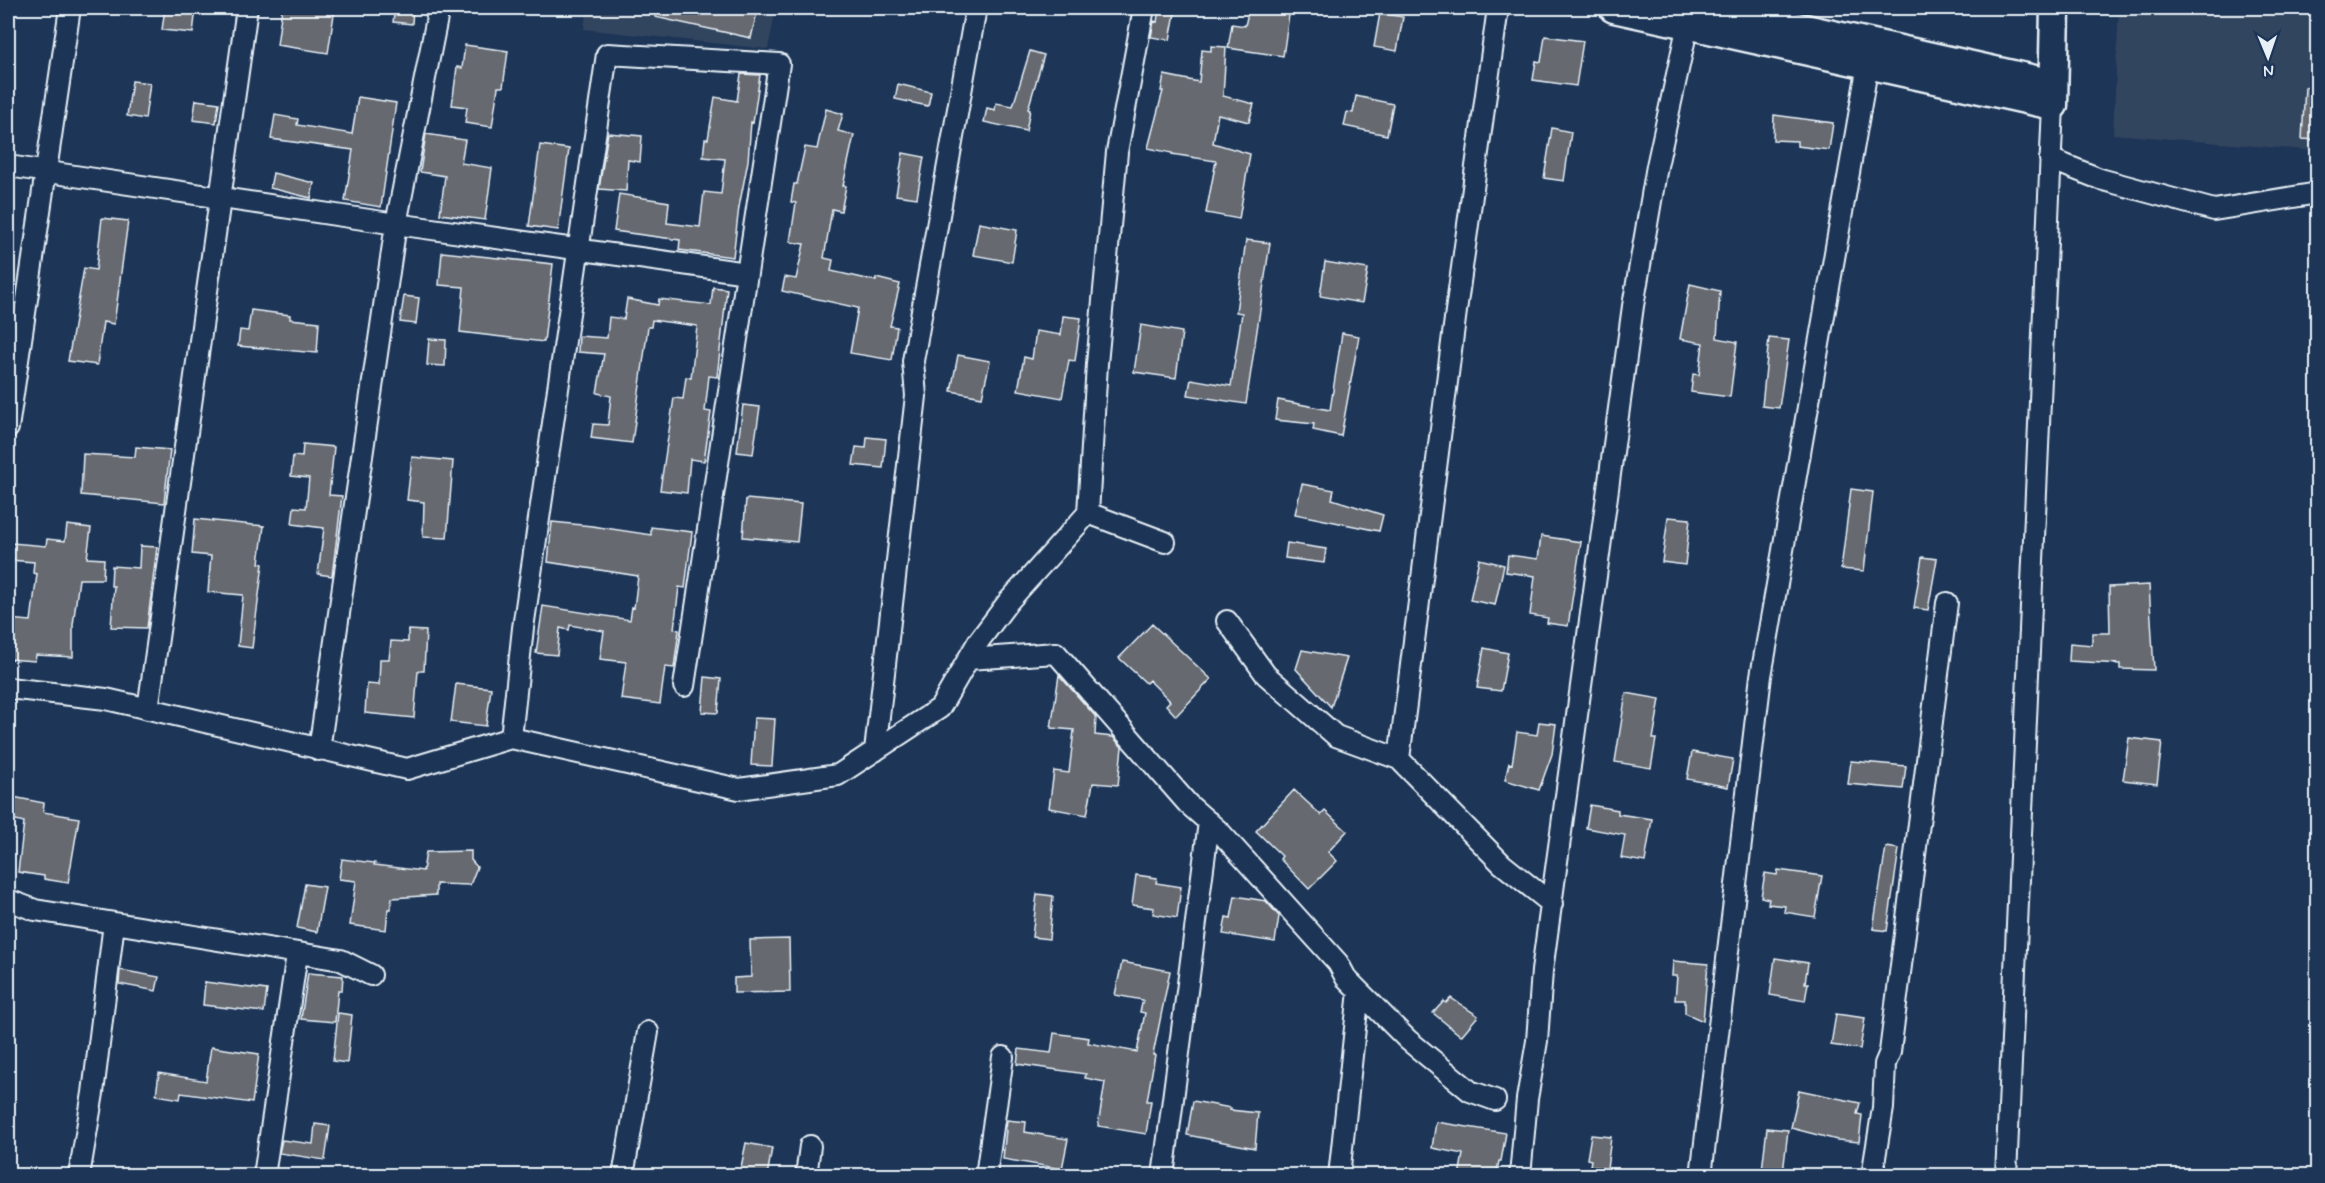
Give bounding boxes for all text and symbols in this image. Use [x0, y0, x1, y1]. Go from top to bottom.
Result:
north arrow [2238, 27, 2298, 87]
text: N [2263, 60, 2274, 81]

